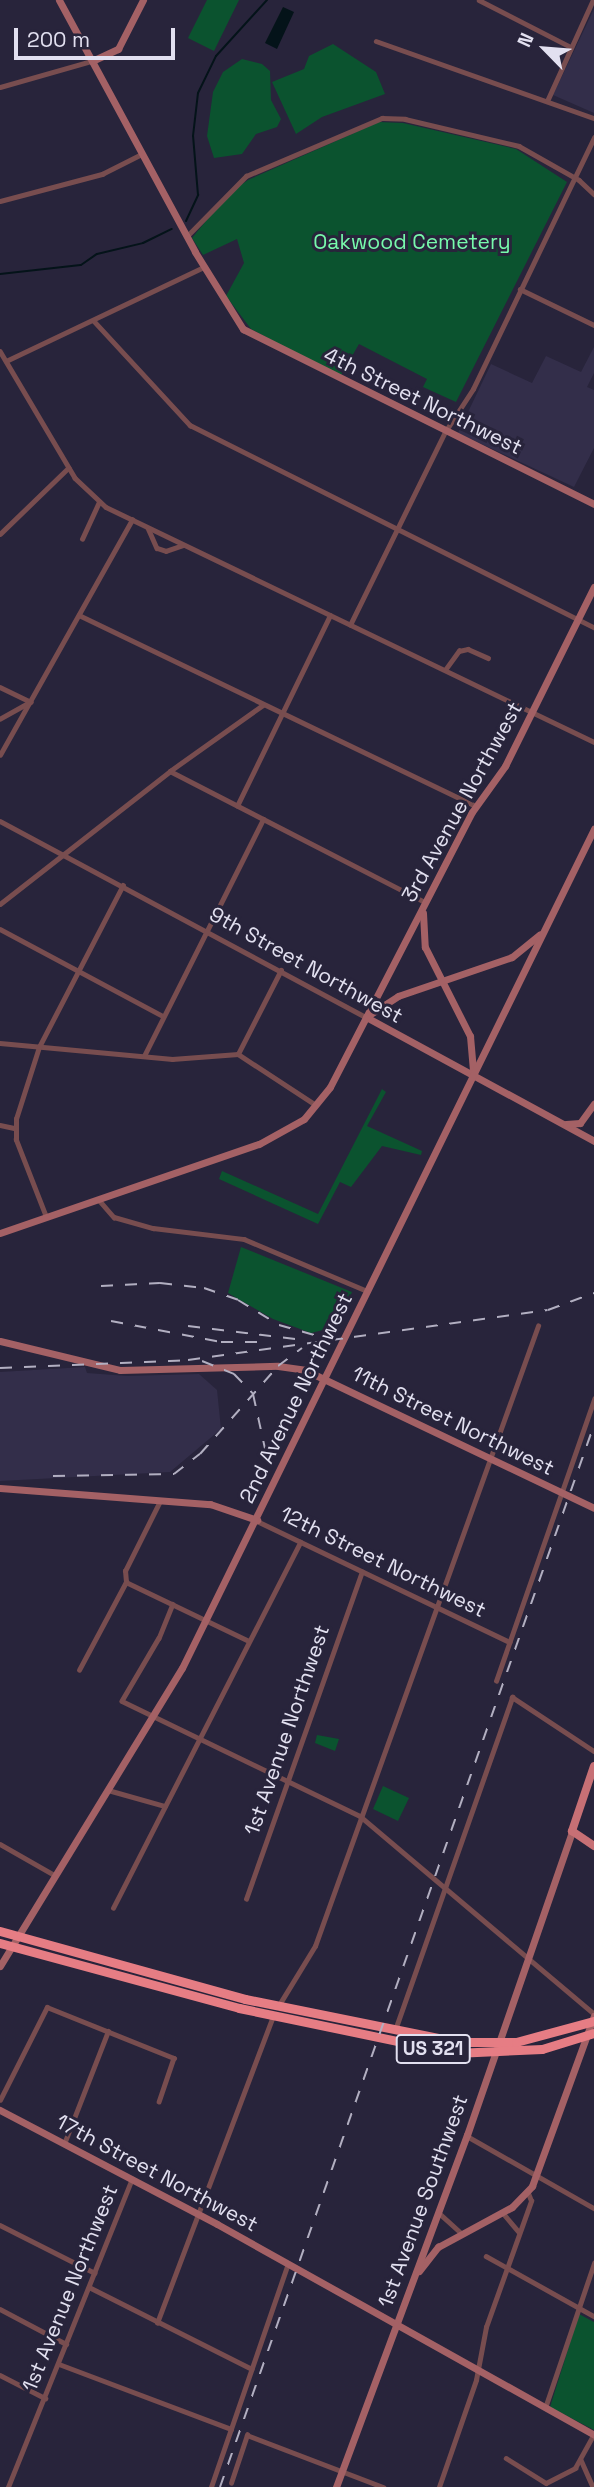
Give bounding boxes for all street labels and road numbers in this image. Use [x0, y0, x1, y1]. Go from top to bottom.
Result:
street label: 4th Street Northwest [320, 342, 526, 460]
street label: 3rd Avenue Northwest [396, 697, 528, 907]
street label: 9th Street Northwest [205, 901, 407, 1029]
street label: 2nd Avenue Northwest [234, 1289, 358, 1507]
street label: 11th Street Northwest [348, 1361, 558, 1481]
street label: 12th Street Northwest [276, 1501, 490, 1623]
street label: 1st Avenue Northwest [239, 1621, 335, 1839]
road number: US 321 [394, 2034, 472, 2064]
street label: 1st Avenue Southwest [373, 2091, 473, 2311]
street label: 17th Street Northwest [52, 2109, 262, 2237]
street label: 1st Avenue Northwest [17, 2181, 123, 2395]

